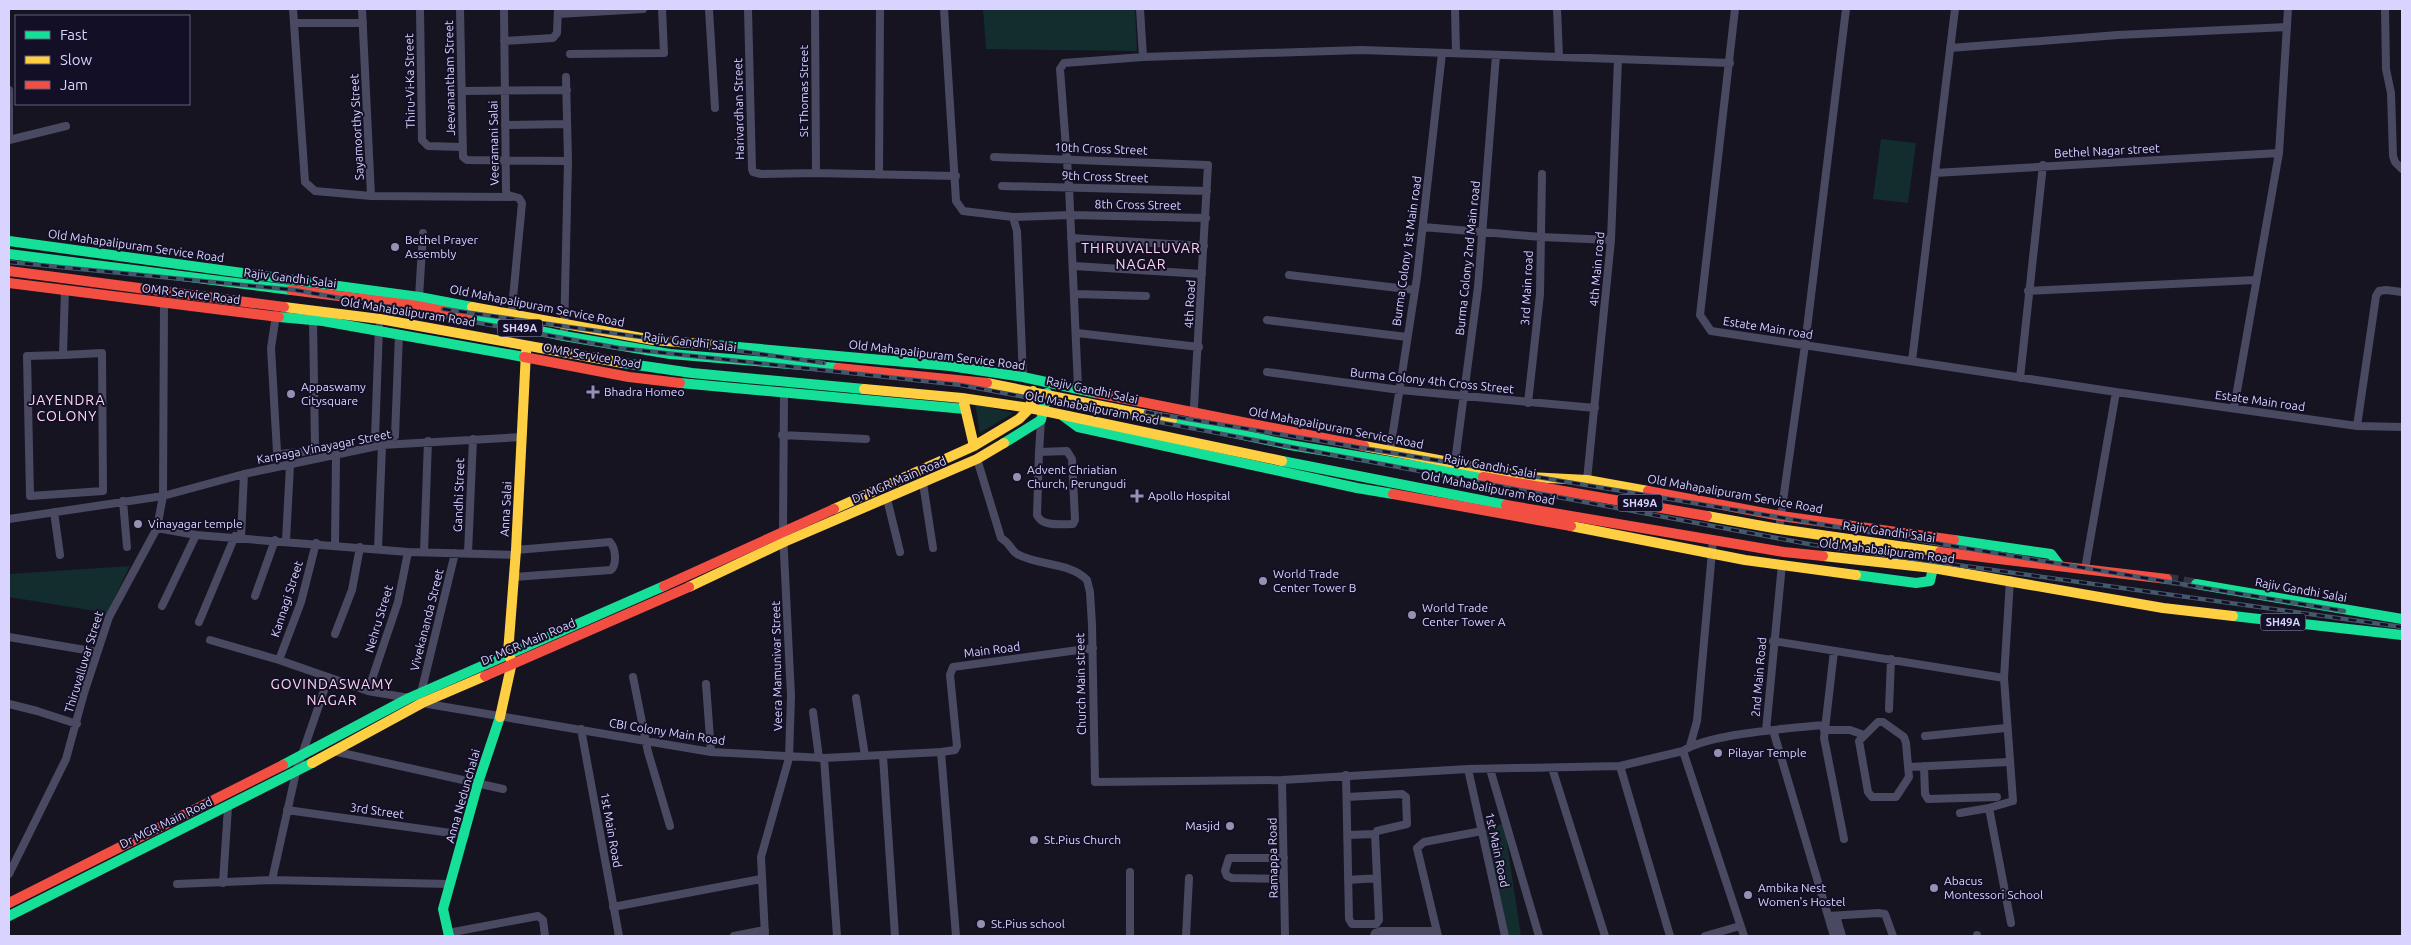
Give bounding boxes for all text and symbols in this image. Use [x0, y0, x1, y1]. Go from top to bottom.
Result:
legend [15, 15, 190, 105]
street label: Jeevanantham Street [442, 20, 457, 136]
text: Fast [60, 26, 88, 43]
street label: Thiru-Vi-Ka Street [402, 33, 417, 129]
street label: St Thomas Street [797, 45, 810, 137]
text: Slow [60, 51, 93, 68]
street label: Harivardhan Street [731, 58, 746, 160]
street label: Sayamoorthy Street [347, 73, 366, 181]
text: Jam [60, 76, 88, 93]
street label: Veeramani Salai [486, 100, 501, 186]
street label: 10th Cross Street [1054, 140, 1148, 157]
street label: Bethel Nagar street [2054, 141, 2160, 160]
street label: 9th Cross Street [1061, 168, 1149, 185]
street label: Burma Colony 1st Main road [1390, 175, 1423, 327]
street label: Burma Colony 2nd Main road [1453, 180, 1482, 336]
street label: 8th Cross Street [1095, 197, 1182, 212]
street label: Old Mahapalipuram Service Road [47, 227, 225, 264]
street label: 4th Main road [1587, 231, 1606, 307]
place label: Bethel Prayer Assembly [405, 233, 479, 260]
district label: THIRUVALLUVAR NAGAR [1081, 240, 1201, 272]
marker: Bethel Prayer Assembly [389, 241, 401, 253]
street label: 3rd Main road [1518, 250, 1535, 326]
street label: Rajiv Gandhi Salai [243, 265, 337, 290]
street label: 4th Road [1182, 279, 1197, 329]
street label: OMR Service Road [141, 281, 241, 306]
street label: Old Mahapalipuram Service Road [449, 282, 626, 329]
street label: Old Mahabalipuram Road [340, 294, 476, 329]
street label: Estate Main road [1722, 314, 1814, 341]
road number: SH49A [498, 319, 542, 336]
street label: Rajiv Gandhi Salai [643, 329, 737, 354]
street label: Old Mahapalipuram Service Road [848, 337, 1026, 372]
street label: OMR Service Road [542, 341, 642, 371]
street label: Burma Colony 4th Cross Street [1349, 365, 1515, 396]
street label: Rajiv Gandhi Salai [1045, 373, 1139, 406]
place label: Appaswamy Citysquare [301, 380, 366, 407]
marker: Bhadra Homeo [586, 385, 600, 399]
place label: Bhadra Homeo [604, 385, 685, 398]
marker: Appaswamy Citysquare [285, 388, 297, 400]
street label: Old Mahabalipuram Road [1024, 388, 1160, 427]
street label: Estate Main road [2214, 388, 2306, 413]
district label: JAYENDRA COLONY [28, 392, 106, 424]
street label: Old Mahapalipuram Service Road [1248, 404, 1425, 451]
street label: Karpaga Vinayagar Street [256, 427, 393, 466]
street label: Rajiv Gandhi Salai [1443, 451, 1537, 480]
street label: Dr MGR Main Road [850, 454, 948, 505]
street label: Gandhi Street [451, 457, 466, 532]
place label: Advent Chriatian Church, Perungudi [1027, 463, 1126, 490]
street label: Old Mahabalipuram Road [1420, 468, 1556, 507]
marker: Advent Chriatian Church, Perungudi [1011, 471, 1023, 483]
street label: Old Mahapalipuram Service Road [1646, 472, 1824, 515]
street label: Anna Salai [498, 481, 513, 537]
marker: Apollo Hospital [1130, 489, 1144, 503]
place label: Apollo Hospital [1148, 489, 1230, 502]
road number: SH49A [1618, 494, 1662, 512]
place label: Vinayagar temple [148, 517, 243, 530]
marker: Vinayagar temple [132, 518, 144, 530]
street label: Rajiv Gandhi Salai [1842, 519, 1936, 544]
street label: Old Mahabalipuram Road [1819, 536, 1956, 565]
street label: Kannagi Street [268, 559, 305, 639]
street label: Vivekananda Street [408, 567, 446, 672]
place label: World Trade Center Tower B [1273, 567, 1356, 594]
marker: World Trade Center Tower B [1257, 575, 1269, 587]
street label: Rajiv Gandhi Salai [2254, 575, 2348, 604]
street label: Nehru Street [362, 583, 395, 654]
street label: Veera Mamunivar Street [769, 600, 784, 731]
place label: World Trade Center Tower A [1422, 601, 1506, 628]
street label: Thiruvalluvar Street [62, 609, 105, 714]
marker: World Trade Center Tower A [1406, 609, 1418, 621]
road number: SH49A [2260, 614, 2306, 630]
street label: Dr MGR Main Road [479, 616, 577, 667]
street label: Church Main street [1073, 632, 1088, 735]
street label: 2nd Main Road [1749, 636, 1768, 717]
street label: Main Road [963, 640, 1021, 659]
district label: GOVINDASWAMY NAGAR [270, 676, 394, 708]
street label: CBI Colony Main Road [608, 716, 726, 747]
place label: Pilayar Temple [1728, 746, 1807, 759]
street label: Anna Nedunchalai [443, 747, 482, 844]
marker: Pilayar Temple [1712, 747, 1724, 759]
street label: 1st Main Road [598, 791, 625, 869]
street label: Dr MGR Main Road [117, 795, 214, 851]
street label: 3rd Street [349, 800, 405, 821]
street label: 1st Main Road [1483, 811, 1512, 889]
street label: Ramappa Road [1265, 818, 1280, 898]
place label: Masjid [1185, 819, 1220, 832]
marker: Masjid [1224, 820, 1236, 832]
place label: St.Pius Church [1044, 833, 1121, 846]
marker: St.Pius Church [1028, 834, 1040, 846]
place label: Abacus Montessori School [1944, 874, 2043, 901]
place label: Ambika Nest Women's Hostel [1758, 881, 1845, 908]
marker: Abacus Montessori School [1928, 882, 1940, 894]
marker: Ambika Nest Women's Hostel [1742, 889, 1754, 901]
place label: St.Pius school [991, 917, 1065, 930]
marker: St.Pius school [975, 918, 987, 930]

